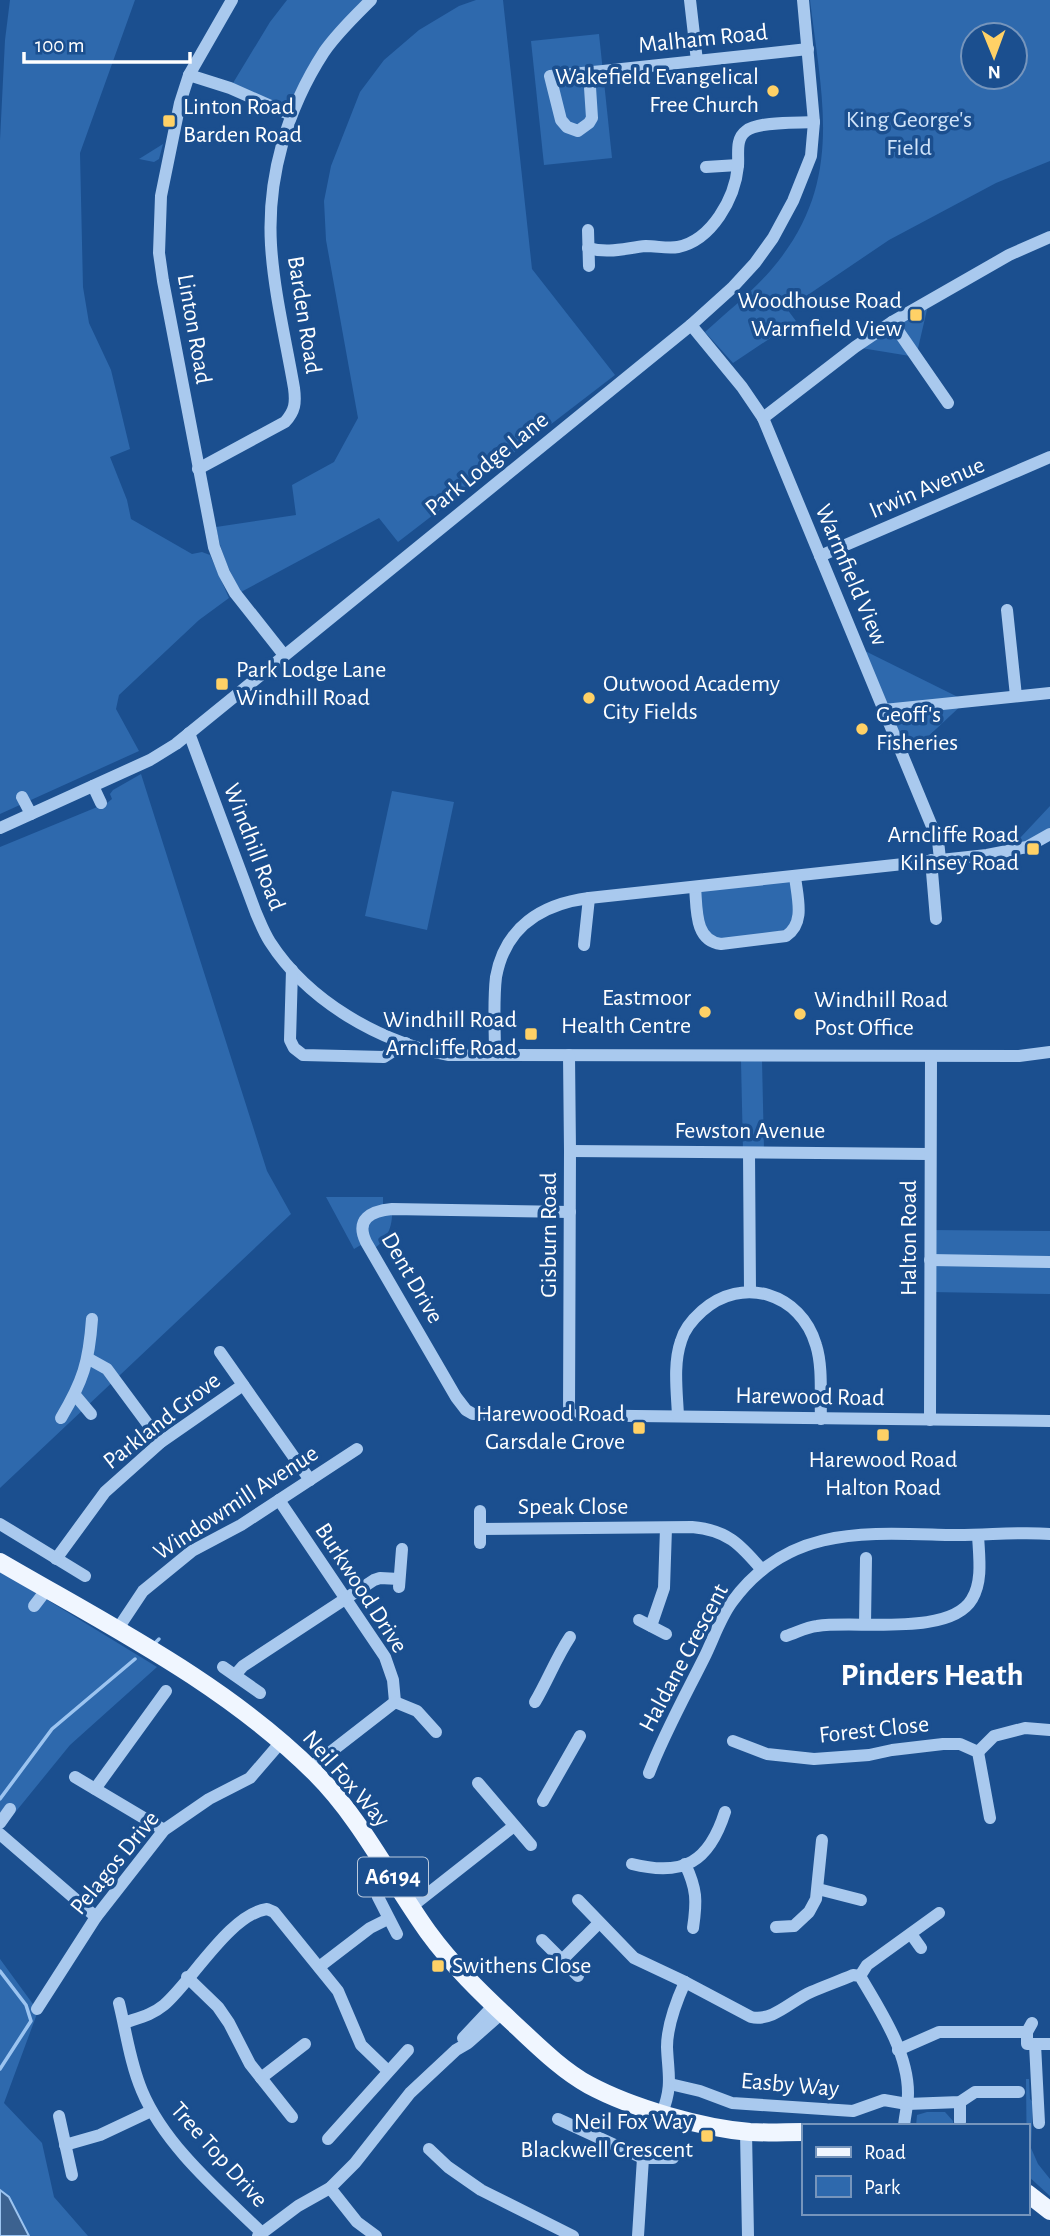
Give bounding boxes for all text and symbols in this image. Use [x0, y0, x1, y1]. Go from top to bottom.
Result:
street label: Malham Road [637, 20, 769, 58]
scale bar [24, 21, 191, 65]
north arrow [959, 21, 1029, 91]
text: 100 m [35, 35, 85, 56]
text: N [987, 62, 1001, 81]
place label: Wakefield Evangelical Free Church [555, 65, 759, 117]
marker: Wakefield Evangelical Free Church [765, 83, 781, 99]
place label: Linton Road Barden Road [183, 95, 302, 147]
park label: King George's Field [846, 108, 972, 160]
marker: Linton Road Barden Road [161, 113, 177, 129]
street label: Barden Road [283, 254, 325, 376]
street label: Linton Road [173, 272, 215, 386]
place label: Woodhouse Road Warmfield View [737, 289, 902, 341]
marker: Woodhouse Road Warmfield View [908, 307, 924, 323]
street label: Park Lodge Lane [421, 407, 553, 521]
street label: Irwin Avenue [866, 453, 988, 523]
street label: Warmfield View [810, 501, 892, 649]
place label: Park Lodge Lane Windhill Road [236, 658, 386, 710]
place label: Outwood Academy City Fields [603, 672, 780, 724]
marker: Park Lodge Lane Windhill Road [214, 676, 230, 692]
marker: Outwood Academy City Fields [581, 690, 597, 706]
place label: Geoff's Fisheries [876, 703, 958, 755]
marker: Geoff's Fisheries [854, 721, 870, 737]
street label: Windhill Road [219, 780, 289, 914]
place label: Arncliffe Road Kilnsey Road [887, 823, 1019, 875]
marker: Arncliffe Road Kilnsey Road [1025, 841, 1041, 857]
place label: Eastmoor Health Centre [561, 986, 691, 1038]
place label: Windhill Road Post Office [814, 988, 948, 1040]
marker: Eastmoor Health Centre [697, 1004, 713, 1020]
marker: Windhill Road Post Office [792, 1006, 808, 1022]
place label: Windhill Road Arncliffe Road [383, 1008, 517, 1060]
marker: Windhill Road Arncliffe Road [523, 1026, 539, 1042]
street label: Fewston Avenue [675, 1119, 825, 1143]
street label: Gisburn Road [537, 1172, 561, 1298]
street label: Halton Road [897, 1180, 921, 1296]
street label: Dent Drive [376, 1228, 448, 1328]
street label: Parkland Grove [99, 1368, 225, 1474]
street label: Harewood Road [735, 1384, 885, 1410]
place label: Harewood Road Garsdale Grove [476, 1402, 625, 1454]
marker: Harewood Road Garsdale Grove [631, 1420, 647, 1436]
marker: Harewood Road Halton Road [875, 1427, 891, 1443]
street label: Windowmill Avenue [150, 1441, 322, 1565]
place label: Harewood Road Halton Road [808, 1448, 958, 1500]
street label: Speak Close [518, 1495, 628, 1519]
street label: Burkwood Drive [310, 1519, 412, 1657]
street label: Haldane Crescent [635, 1580, 733, 1736]
district label: Pinders Heath [840, 1659, 1024, 1691]
street label: Forest Close [818, 1712, 930, 1748]
street label: Neil Fox Way [298, 1726, 394, 1832]
street label: Pelagos Drive [66, 1807, 164, 1919]
road number: A6194 [358, 1858, 428, 1896]
place label: Swithens Close [452, 1954, 591, 1978]
marker: Swithens Close [430, 1958, 446, 1974]
street label: Easby Way [740, 2069, 840, 2101]
street label: Tree Top Drive [166, 2098, 272, 2212]
place label: Neil Fox Way Blackwell Crescent [520, 2110, 693, 2162]
legend [802, 2124, 1029, 2215]
marker: Neil Fox Way Blackwell Crescent [699, 2128, 715, 2144]
text: Road [864, 2142, 906, 2163]
text: Park [864, 2177, 901, 2198]

